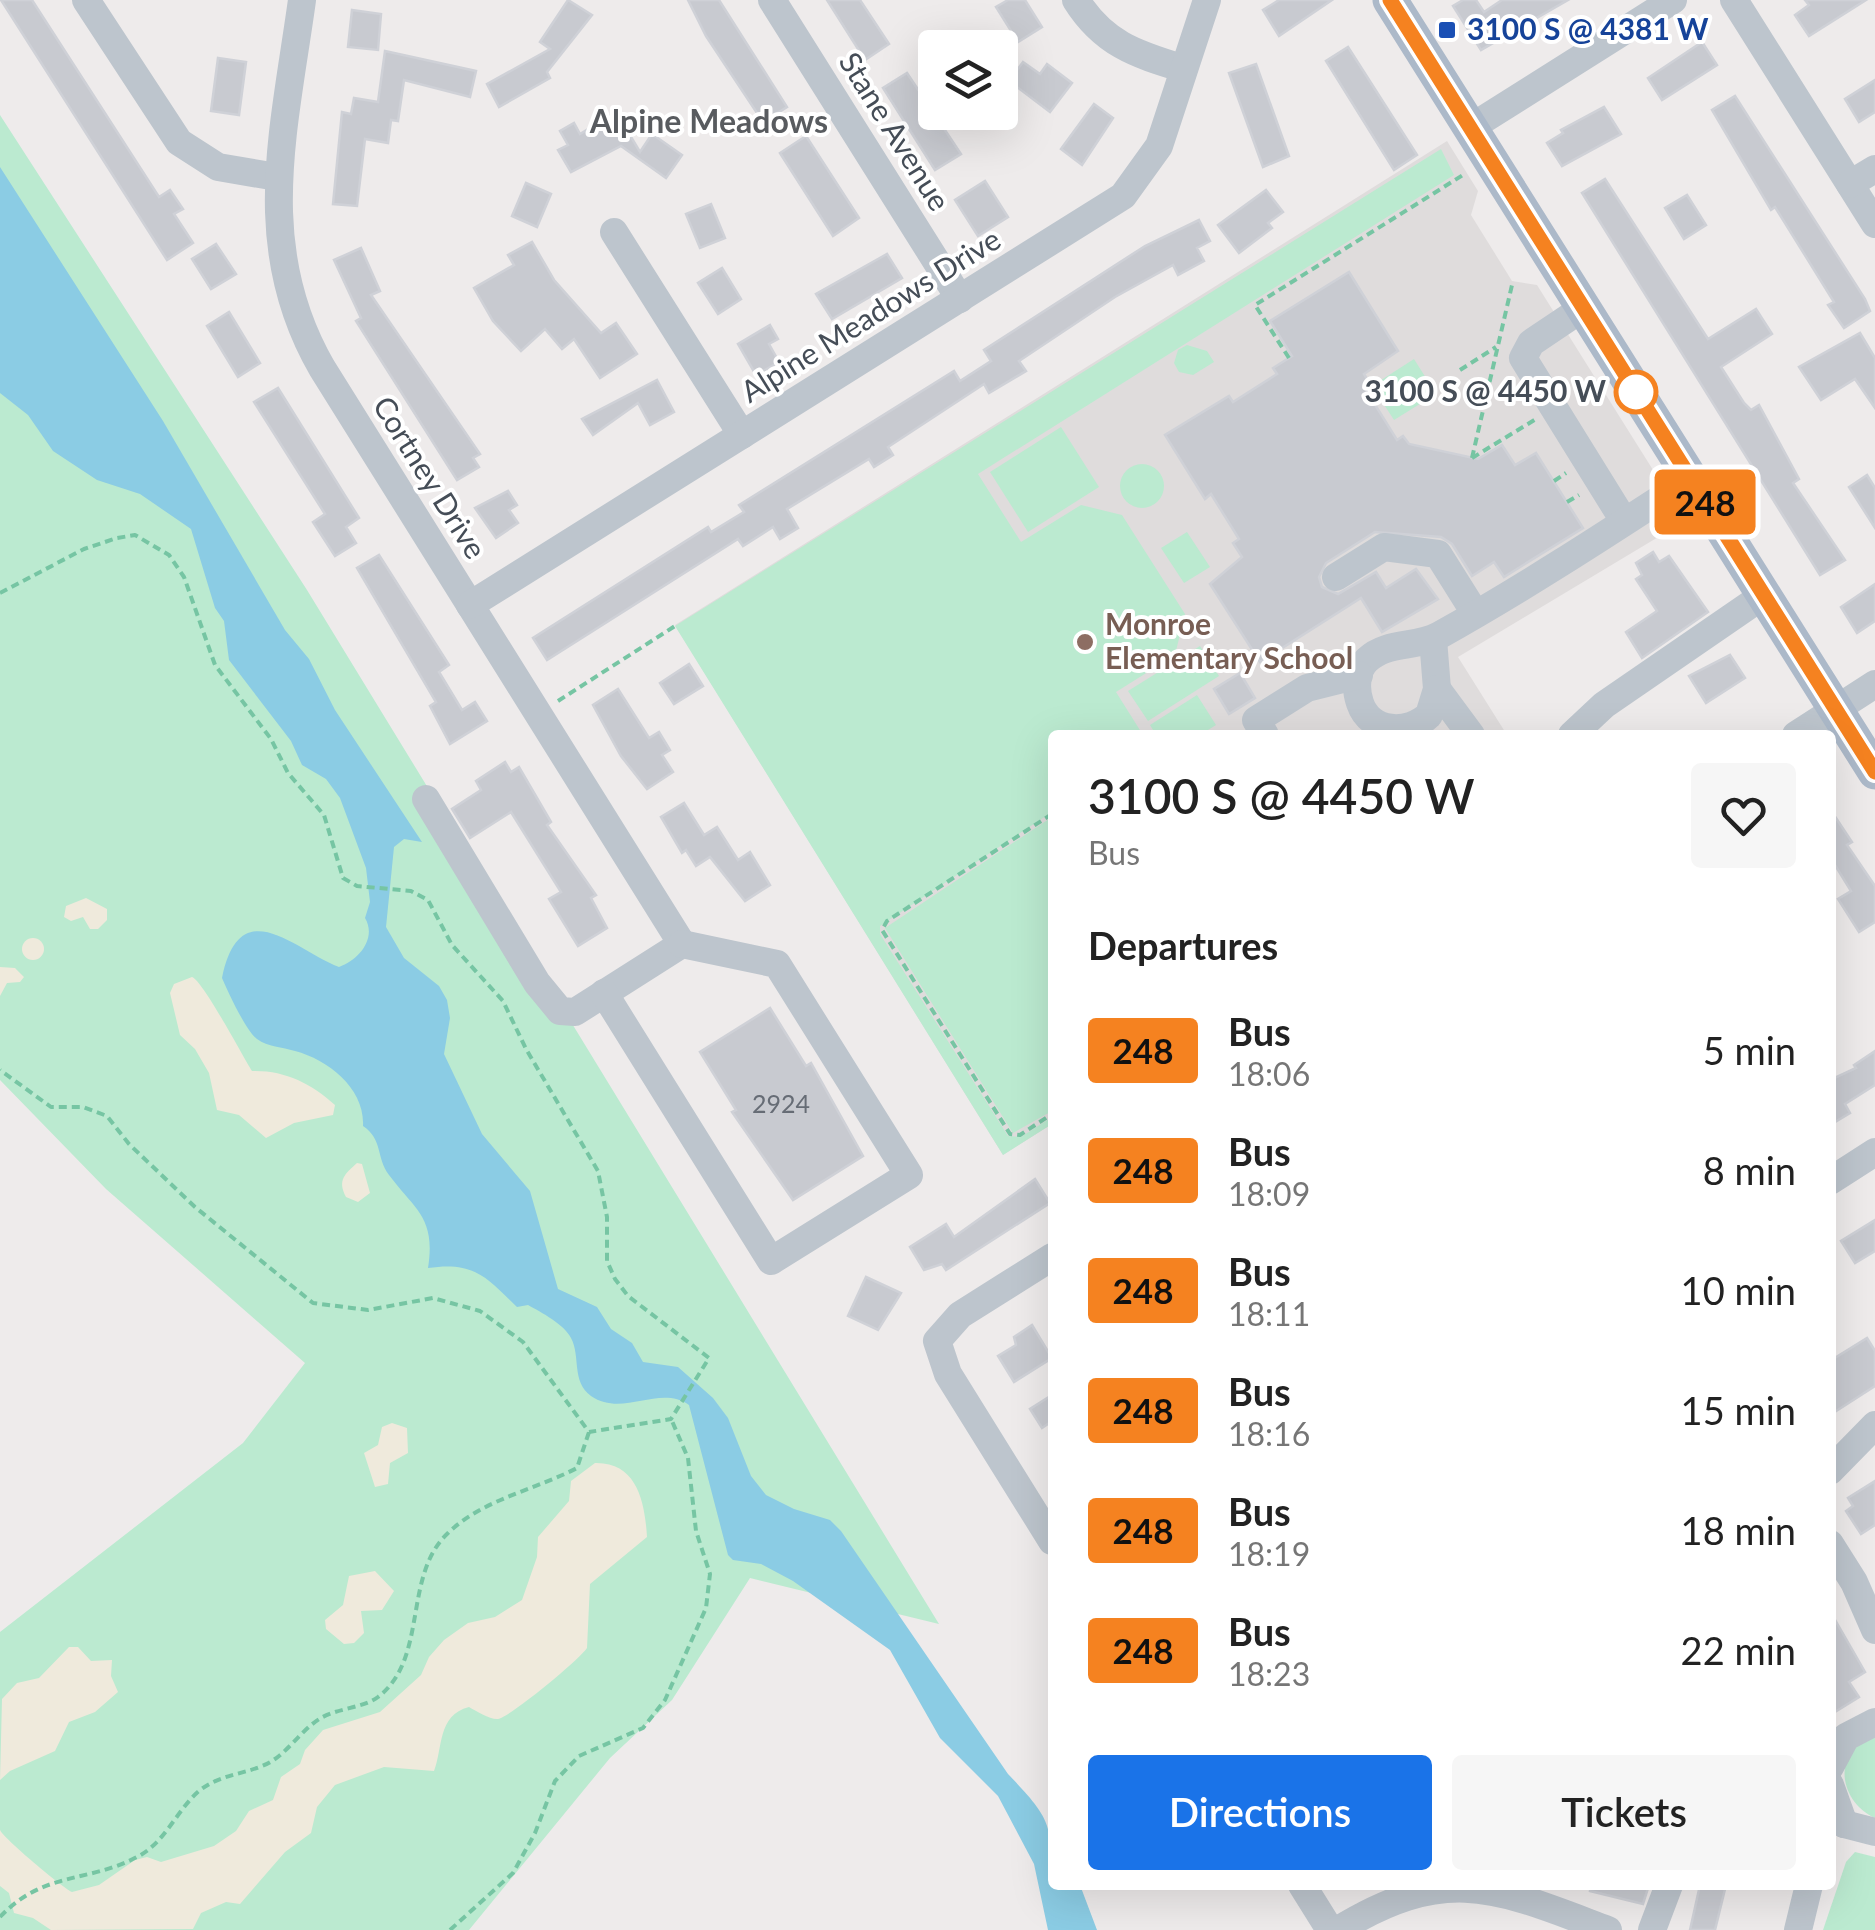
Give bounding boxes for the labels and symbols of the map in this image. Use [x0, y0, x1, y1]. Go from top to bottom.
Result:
place label: 3100 S @ 4381 W [1467, 10, 1709, 46]
marker: 3100 S @ 4381 W [1436, 19, 1458, 41]
street label: Stane Avenue [833, 45, 959, 217]
district label: Alpine Meadows [589, 101, 828, 140]
street label: Alpine Meadows Drive [734, 220, 1006, 409]
marker: 3100 S @ 4450 W [1615, 371, 1657, 413]
place label: 3100 S @ 4450 W [1365, 372, 1606, 408]
street label: Cortney Drive [367, 389, 495, 565]
line badge: 248 [1648, 470, 1762, 534]
place label: Monroe Elementary School [1105, 605, 1353, 675]
marker: Monroe Elementary School [1074, 631, 1096, 653]
house number: 2924 [752, 1088, 810, 1118]

